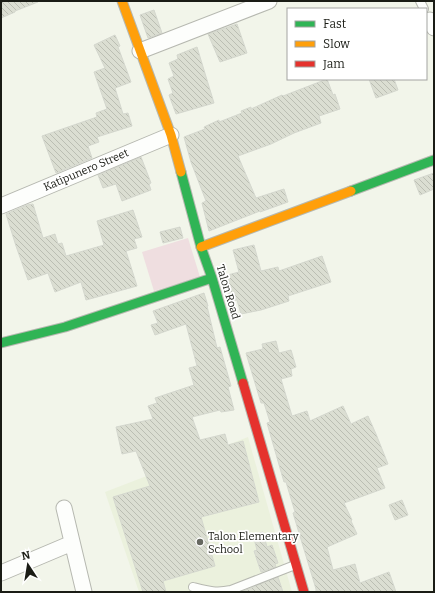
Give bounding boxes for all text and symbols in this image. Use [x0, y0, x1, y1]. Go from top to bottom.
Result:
legend [287, 8, 427, 80]
text: Fast [323, 17, 347, 31]
text: Slow [323, 37, 350, 51]
text: Jam [322, 57, 345, 71]
street label: Katipunero Street [42, 146, 130, 194]
street label: Talon Road [214, 263, 243, 321]
place label: Talon Elementary School [208, 530, 299, 556]
marker: Talon Elementary School [195, 537, 205, 547]
north arrow [8, 545, 48, 585]
text: N [21, 548, 32, 563]

